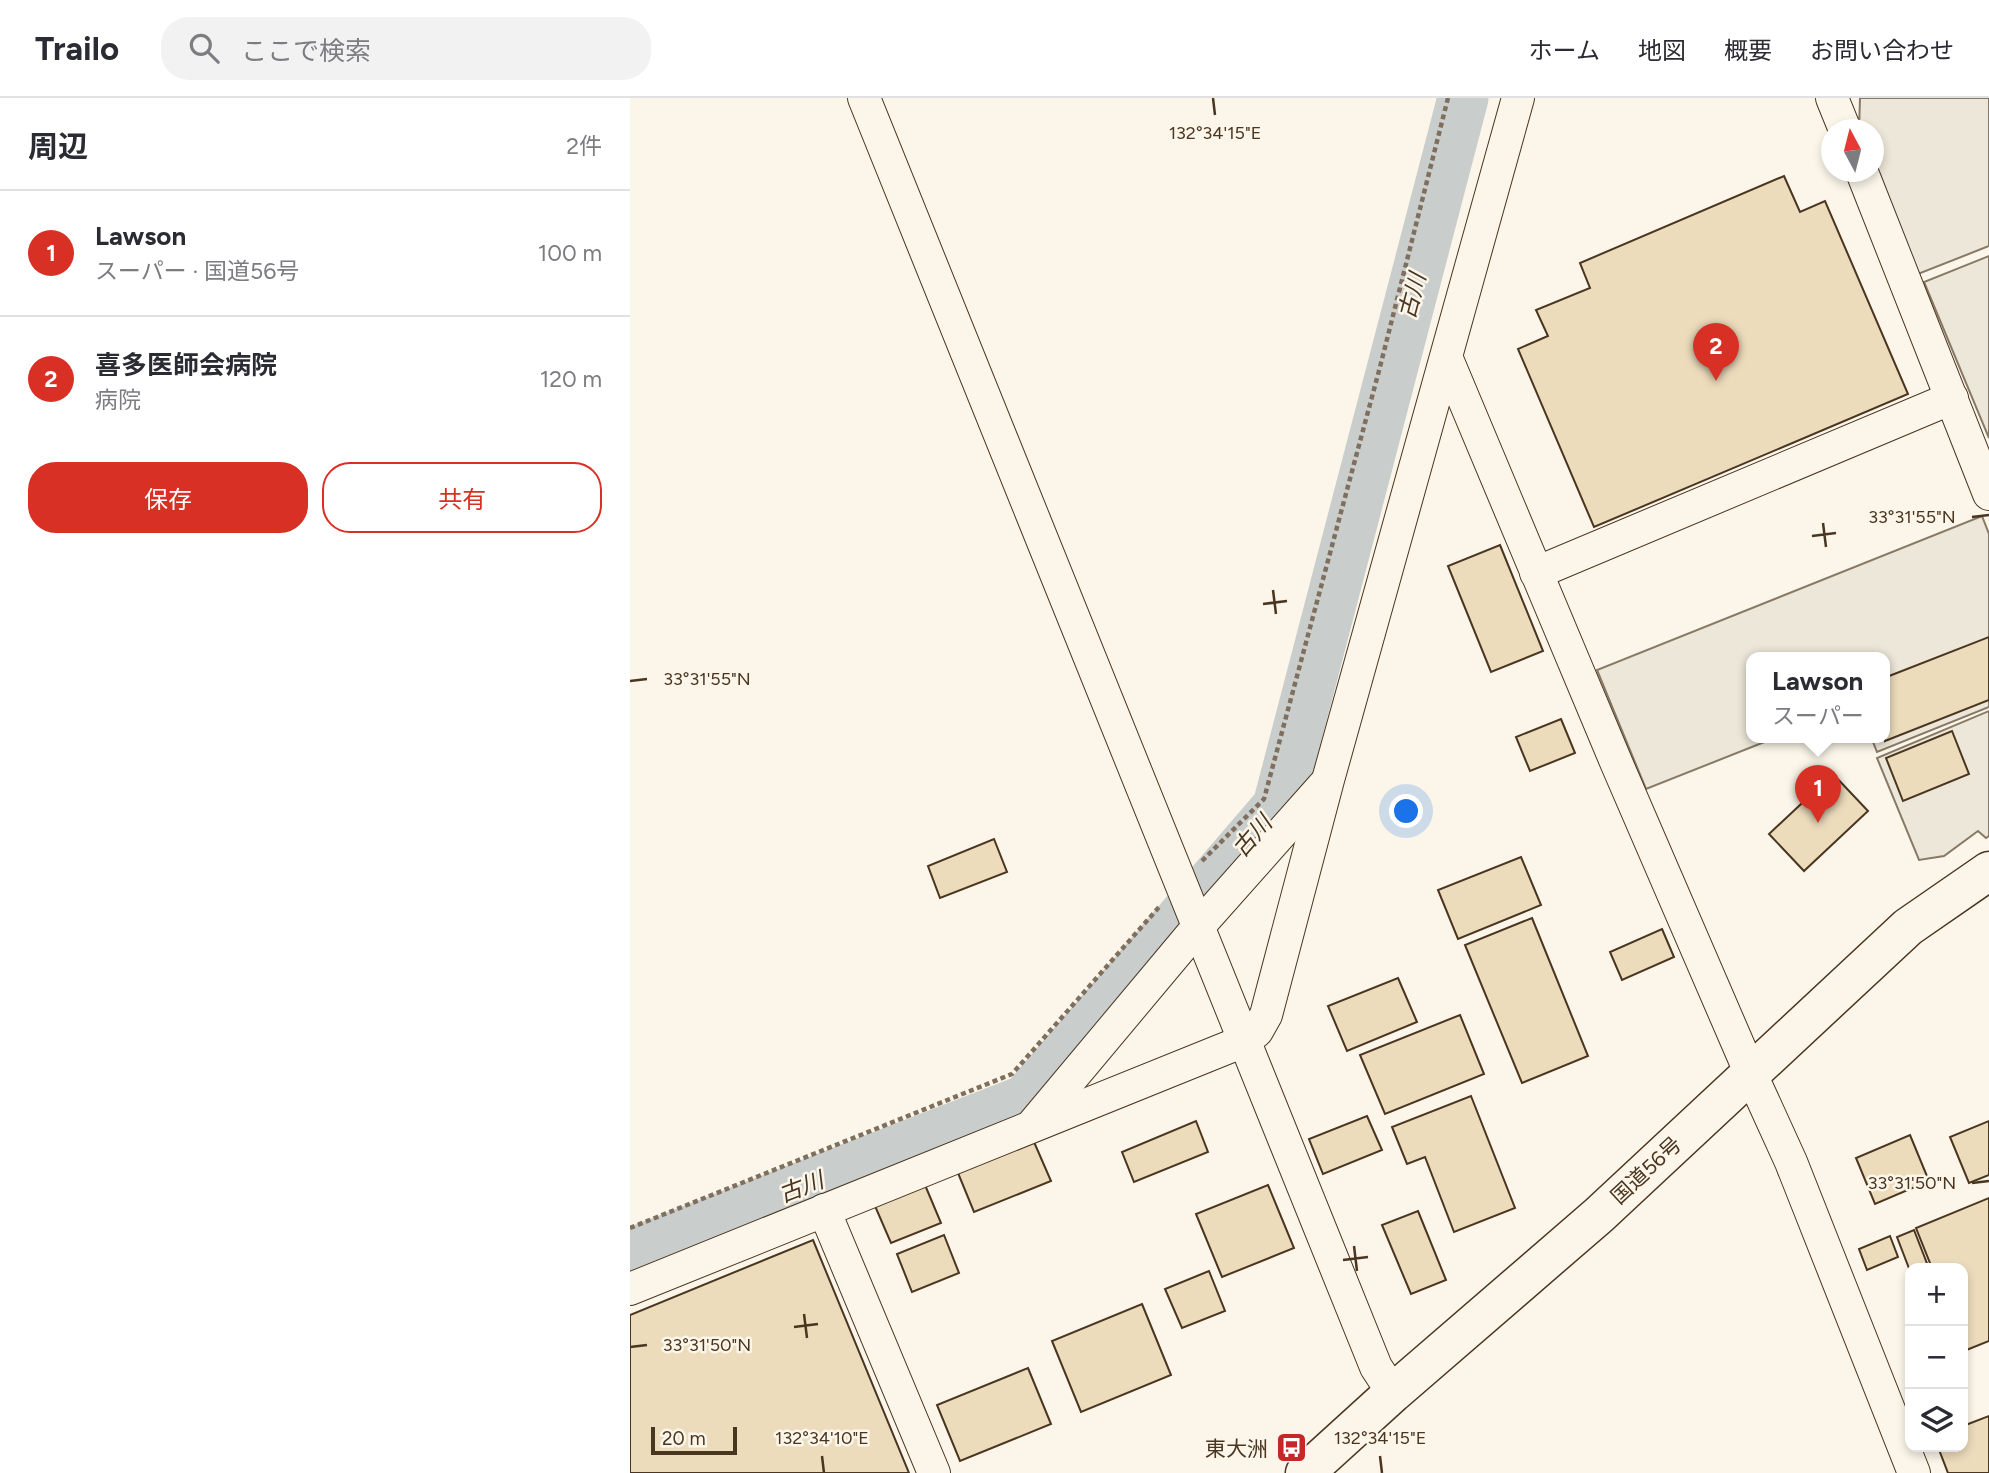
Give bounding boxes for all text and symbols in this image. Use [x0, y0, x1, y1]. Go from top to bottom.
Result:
search box [161, 17, 651, 80]
text: Trailo [35, 29, 119, 68]
icon: search [185, 29, 223, 67]
text: ここで検索 [241, 35, 371, 67]
text: ホーム [1529, 36, 1600, 65]
text: 地図 [1638, 36, 1686, 65]
text: 概要 [1724, 36, 1772, 65]
text: お問い合わせ [1810, 36, 1954, 65]
north arrow [1821, 119, 1884, 182]
text: 132°34'15"E [1169, 122, 1261, 144]
text: 周辺 [28, 128, 88, 165]
text: 2件 [566, 132, 602, 160]
text: Lawson [95, 220, 186, 252]
text: 1 [46, 239, 56, 267]
text: 100 m [538, 239, 602, 267]
text: スーパー · 国道56号 [95, 257, 299, 285]
water label: 古川 [1393, 267, 1432, 322]
pin: 2 [1693, 323, 1739, 381]
text: 喜多医師会病院 [95, 349, 277, 381]
text: 2 [44, 365, 58, 393]
text: 120 m [540, 365, 602, 393]
text: 病院 [95, 386, 141, 414]
button: 保存 [28, 462, 308, 533]
button: 共有 [322, 462, 602, 533]
text: 33°31'55"N [1868, 506, 1956, 528]
popup [1746, 652, 1890, 743]
text: Lawson [1772, 665, 1863, 697]
text: 33°31'55"N [663, 668, 751, 690]
text: スーパー [1772, 702, 1864, 730]
pin: 1 [1795, 765, 1841, 823]
your location [1389, 794, 1423, 828]
water label: 古川 [1226, 807, 1280, 863]
street label: 国道56号 [1606, 1131, 1686, 1209]
water label: 古川 [775, 1165, 830, 1208]
text: 33°31'50"N [1868, 1172, 1956, 1194]
map controls [1905, 1263, 1968, 1452]
button: + [1905, 1263, 1968, 1326]
button: − [1905, 1326, 1968, 1389]
text: 33°31'50"N [663, 1334, 751, 1356]
button: layers [1905, 1389, 1968, 1452]
scale bar [651, 1424, 737, 1456]
text: 20 m [662, 1427, 706, 1450]
text: 132°34'10"E [775, 1427, 869, 1449]
text: 132°34'15"E [1334, 1427, 1426, 1449]
bus stop icon: 東大洲 [1274, 1431, 1308, 1465]
place label: 東大洲 [1205, 1436, 1268, 1461]

